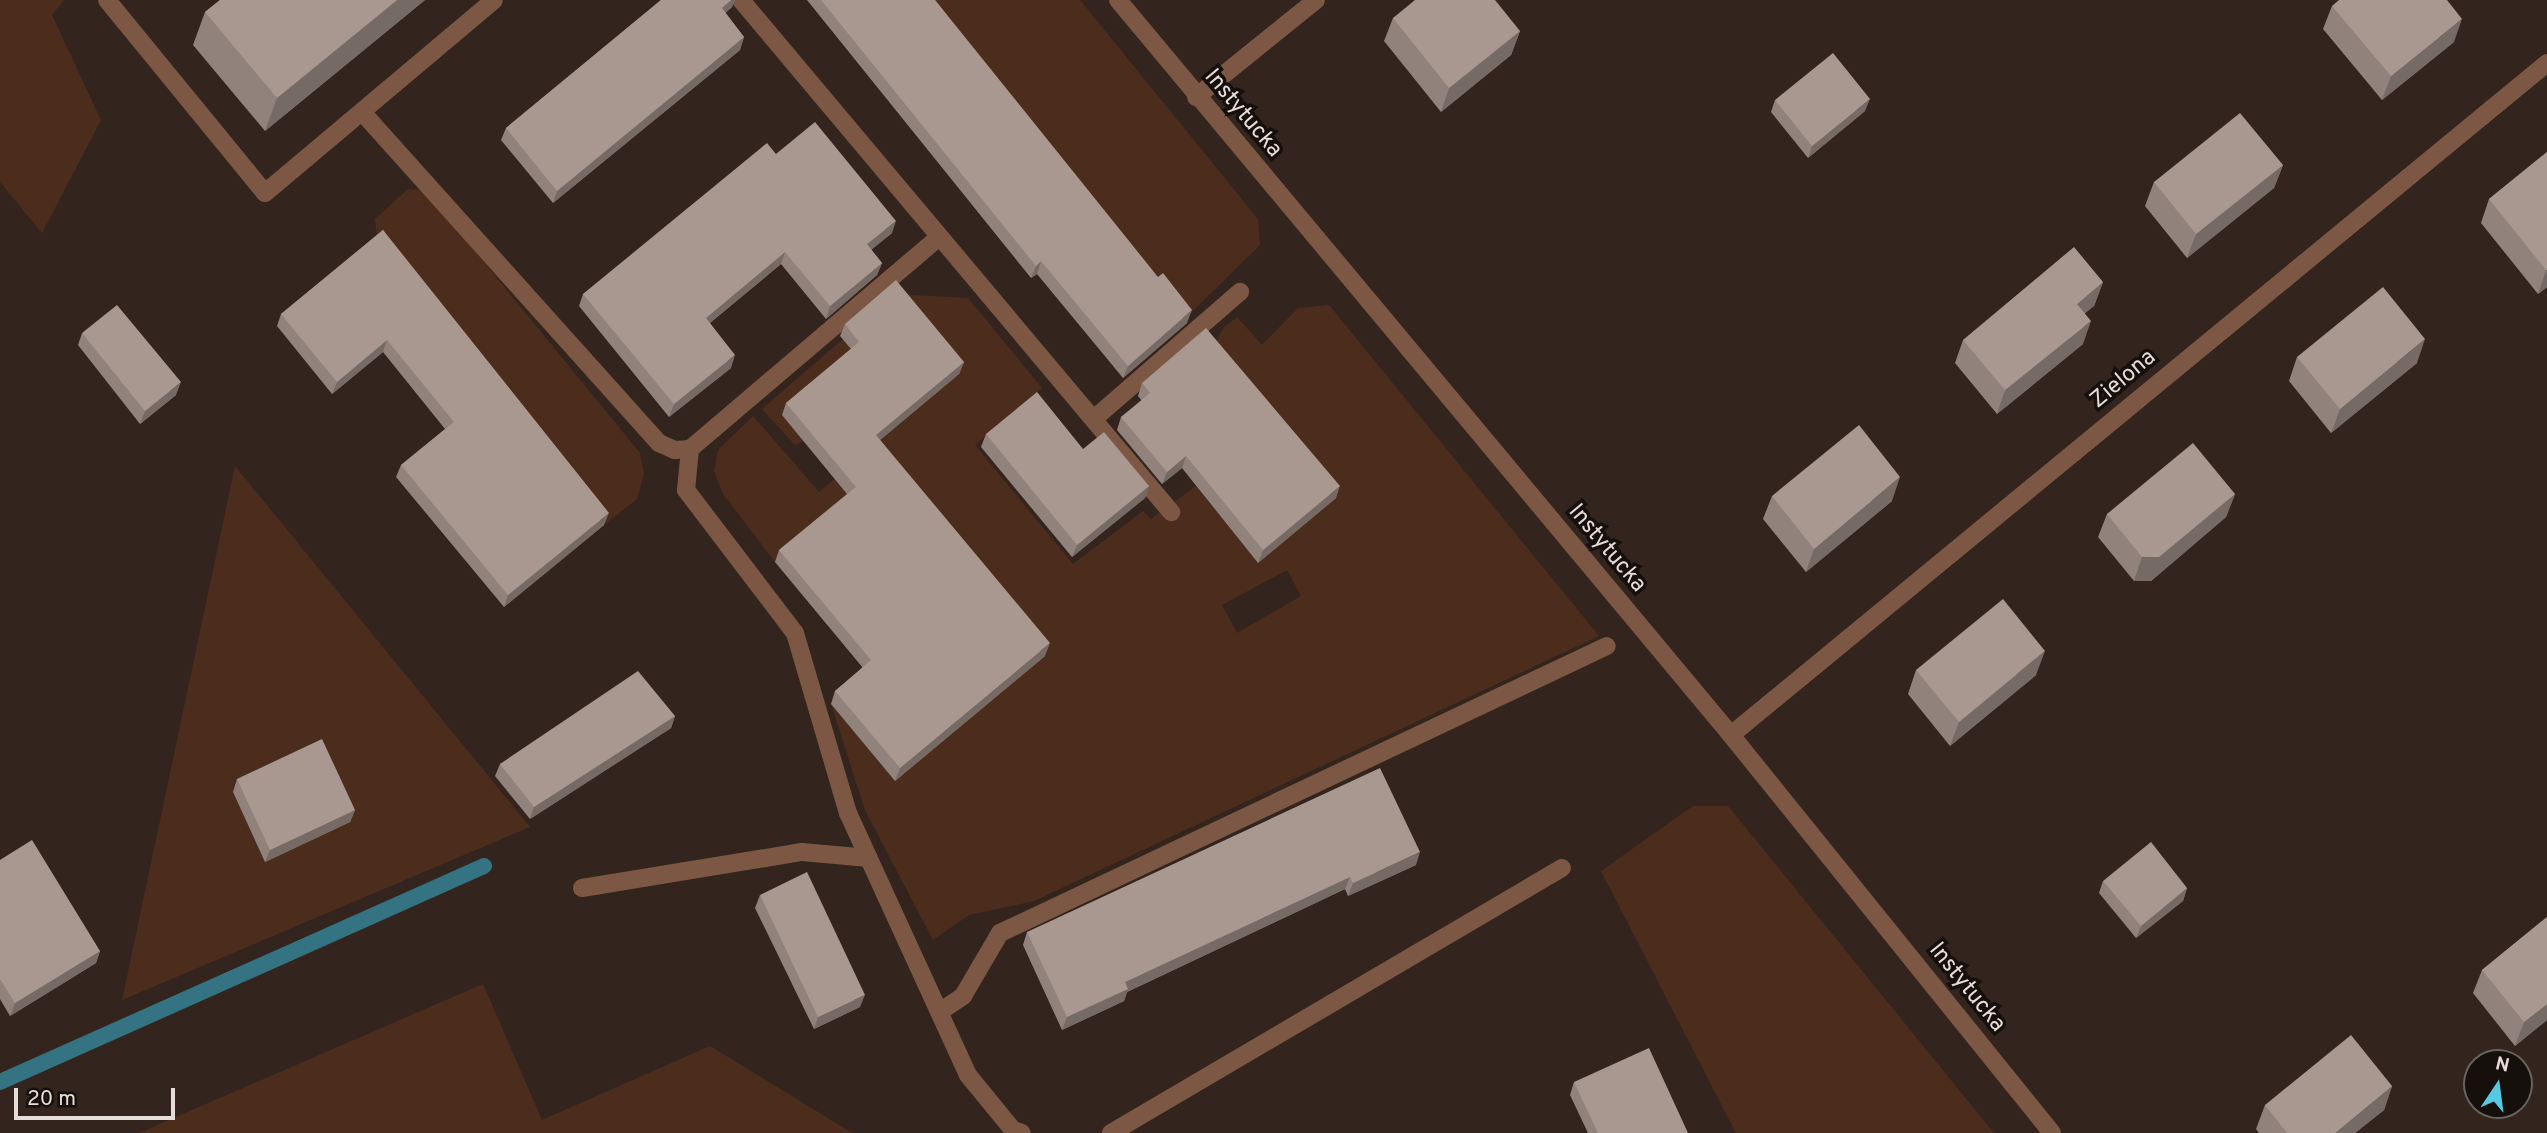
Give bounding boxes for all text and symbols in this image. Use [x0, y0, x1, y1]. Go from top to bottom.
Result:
street label: Instytucka [1197, 64, 1287, 164]
street label: Zielona [2086, 345, 2162, 415]
street label: Instytucka [1561, 499, 1651, 599]
street label: Instytucka [1922, 938, 2010, 1038]
north arrow [2463, 1049, 2533, 1119]
text: N [2493, 1052, 2512, 1079]
scale bar [18, 1074, 178, 1118]
text: 20 m [27, 1086, 76, 1113]

